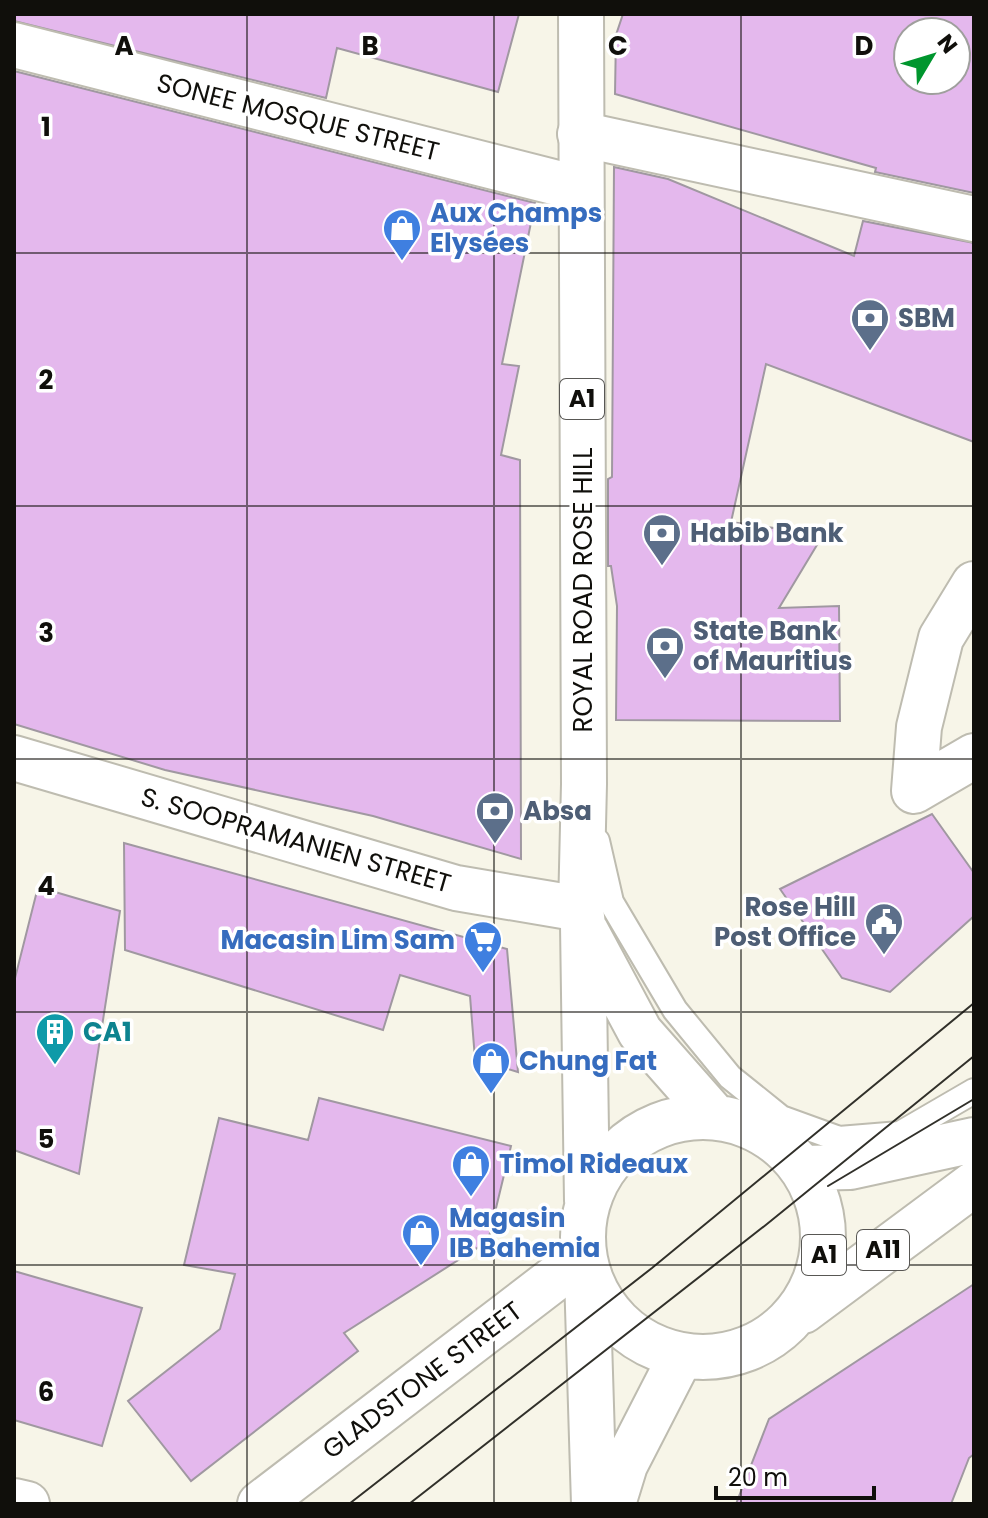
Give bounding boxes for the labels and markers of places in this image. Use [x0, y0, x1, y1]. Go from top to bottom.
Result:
place label: Aux Champs Elysées [430, 195, 602, 261]
shop icon: Aux Champs Elysées [381, 207, 423, 262]
bank icon: SBM [849, 297, 891, 352]
place label: SBM [898, 300, 955, 336]
bank icon: Habib Bank [641, 512, 683, 567]
place label: Habib Bank [690, 515, 844, 551]
place label: State Bank of Mauritius [693, 613, 853, 679]
bank icon: State Bank of Mauritius [644, 625, 686, 680]
bank icon: Absa [474, 790, 516, 845]
place label: Absa [523, 793, 592, 829]
place label: Rose Hill Post Office [714, 889, 856, 955]
public building icon: Rose Hill Post Office [863, 901, 905, 956]
supermarket icon: Macasin Lim Sam [462, 919, 504, 974]
place label: Macasin Lim Sam [221, 922, 455, 958]
building icon: CA1 [34, 1011, 76, 1066]
place label: CA1 [83, 1014, 132, 1050]
shop icon: Chung Fat [470, 1040, 512, 1095]
place label: Chung Fat [519, 1043, 657, 1079]
shop icon: Timol Rideaux [450, 1143, 492, 1198]
place label: Timol Rideaux [499, 1146, 689, 1182]
place label: Magasin IB Bahemia [449, 1200, 601, 1266]
shop icon: Magasin IB Bahemia [400, 1212, 442, 1267]

